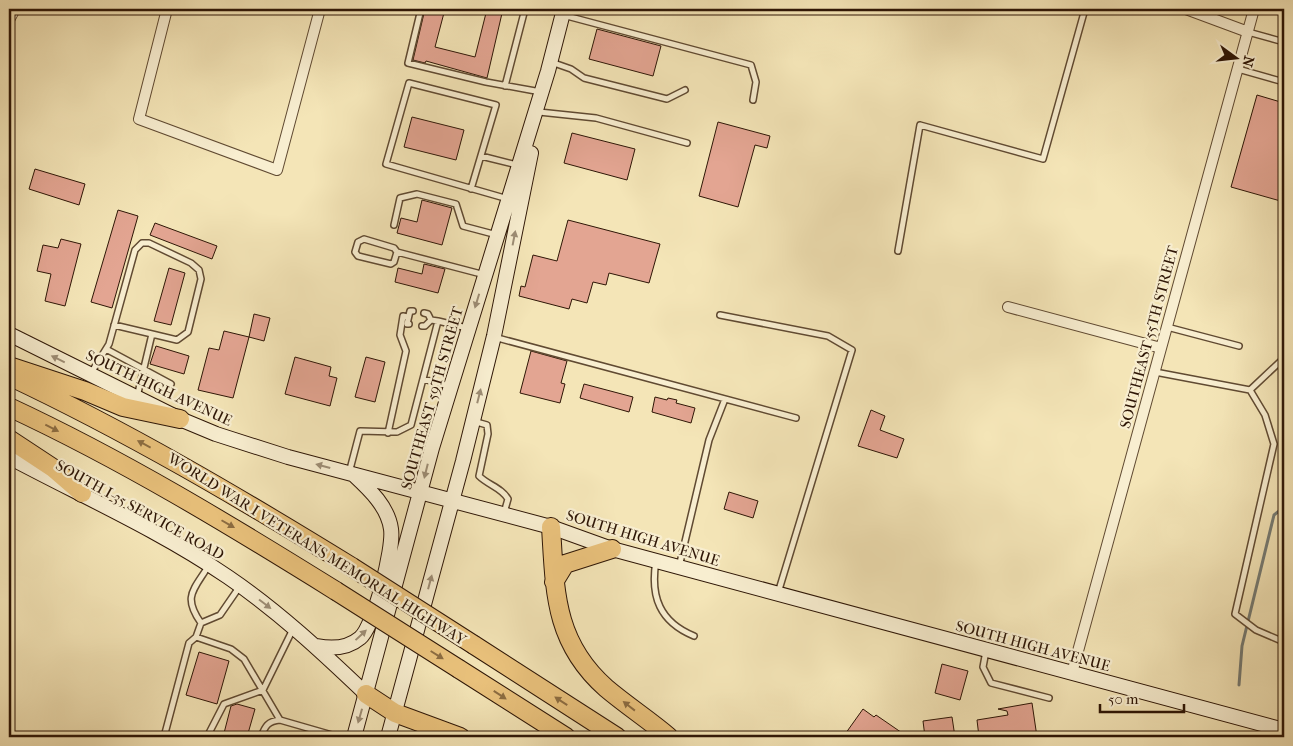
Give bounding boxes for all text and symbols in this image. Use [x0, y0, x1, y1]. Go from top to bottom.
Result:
north arrow [1210, 32, 1260, 82]
text: N [1238, 54, 1258, 69]
one-way arrow [510, 230, 518, 245]
street label: SOUTHEAST 55TH STREET [1116, 243, 1182, 430]
one-way arrow [473, 294, 481, 309]
street label: SOUTHEAST 59TH STREET [397, 304, 467, 492]
street label: SOUTH HIGH AVENUE [83, 346, 235, 430]
one-way arrow [51, 355, 65, 363]
one-way arrow [475, 389, 483, 404]
one-way arrow [45, 424, 60, 432]
one-way arrow [137, 440, 151, 448]
street label: WORLD WAR I VETERANS MEMORIAL HIGHWAY [164, 448, 470, 649]
street label: SOUTH I-35 SERVICE ROAD [53, 456, 227, 564]
one-way arrow [315, 462, 330, 470]
one-way arrow [422, 463, 430, 478]
street label: SOUTH HIGH AVENUE [564, 506, 722, 570]
one-way arrow [221, 520, 234, 529]
one-way arrow [427, 574, 435, 589]
one-way arrow [258, 599, 271, 610]
street label: SOUTH HIGH AVENUE [954, 617, 1112, 675]
one-way arrow [355, 630, 368, 641]
one-way arrow [430, 650, 443, 660]
scale bar [1100, 681, 1184, 713]
one-way arrow [493, 690, 506, 700]
text: 50 m [1108, 690, 1139, 708]
one-way arrow [555, 697, 568, 706]
one-way arrow [623, 700, 636, 711]
one-way arrow [356, 708, 364, 723]

